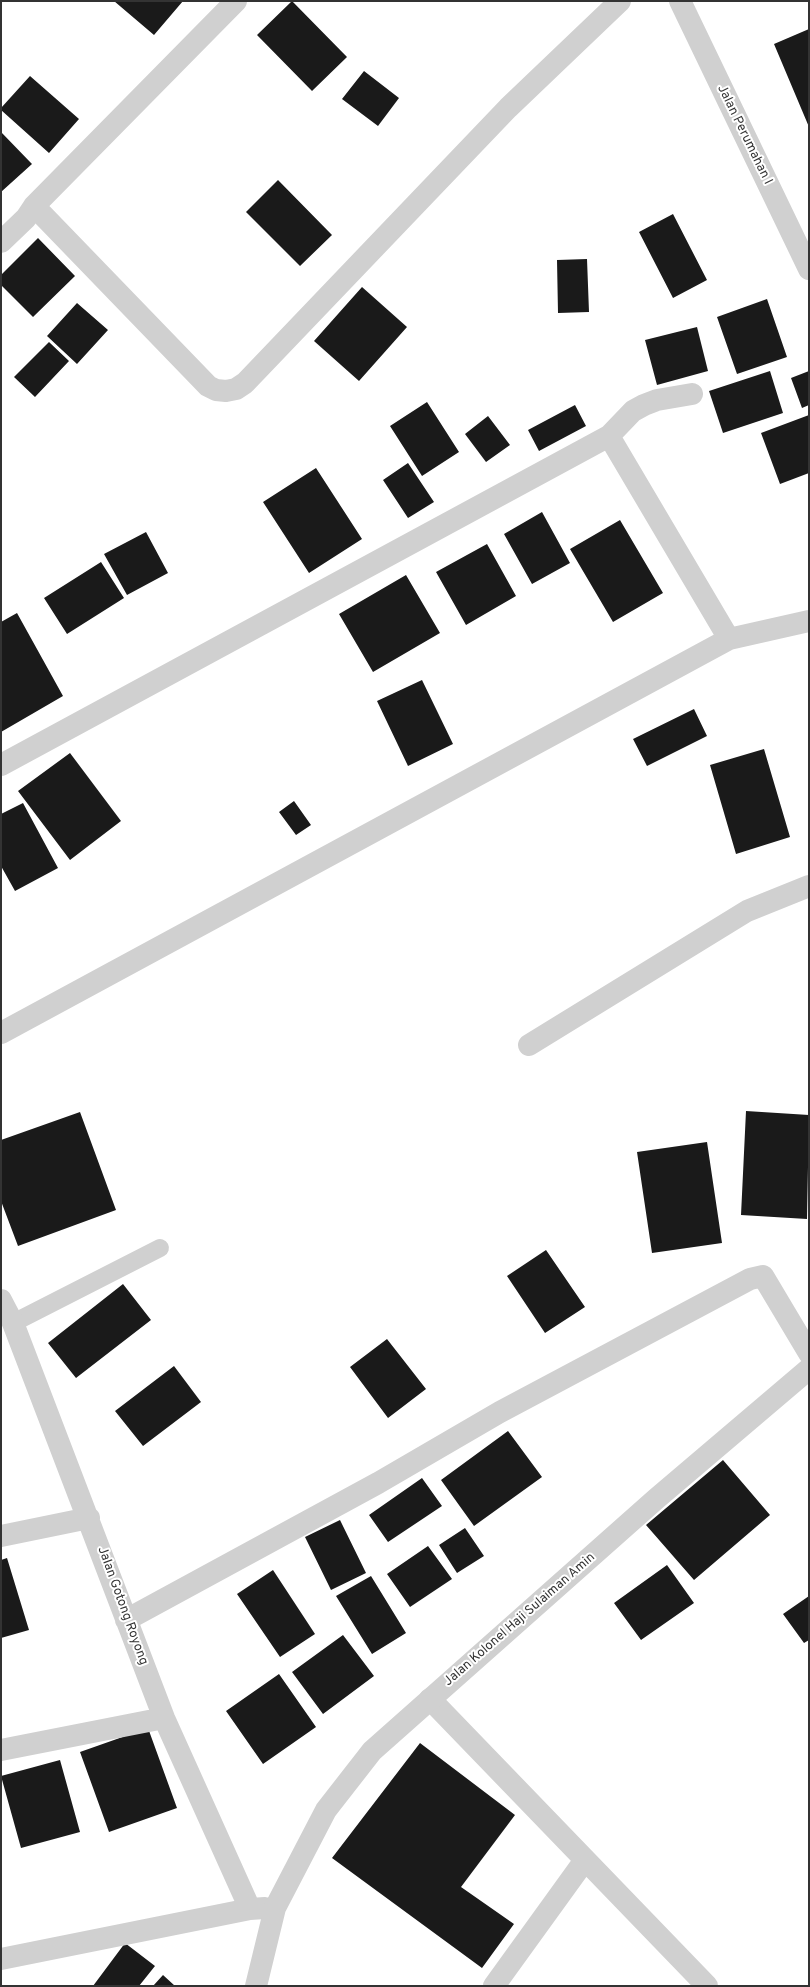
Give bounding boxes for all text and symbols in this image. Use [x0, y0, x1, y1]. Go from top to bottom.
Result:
street label: Jalan Perumahan I [713, 83, 775, 187]
street label: Jalan Gotong Royong [93, 1545, 151, 1667]
street label: Jalan Kolonel Haji Sulaiman Amin [441, 1550, 599, 1690]

